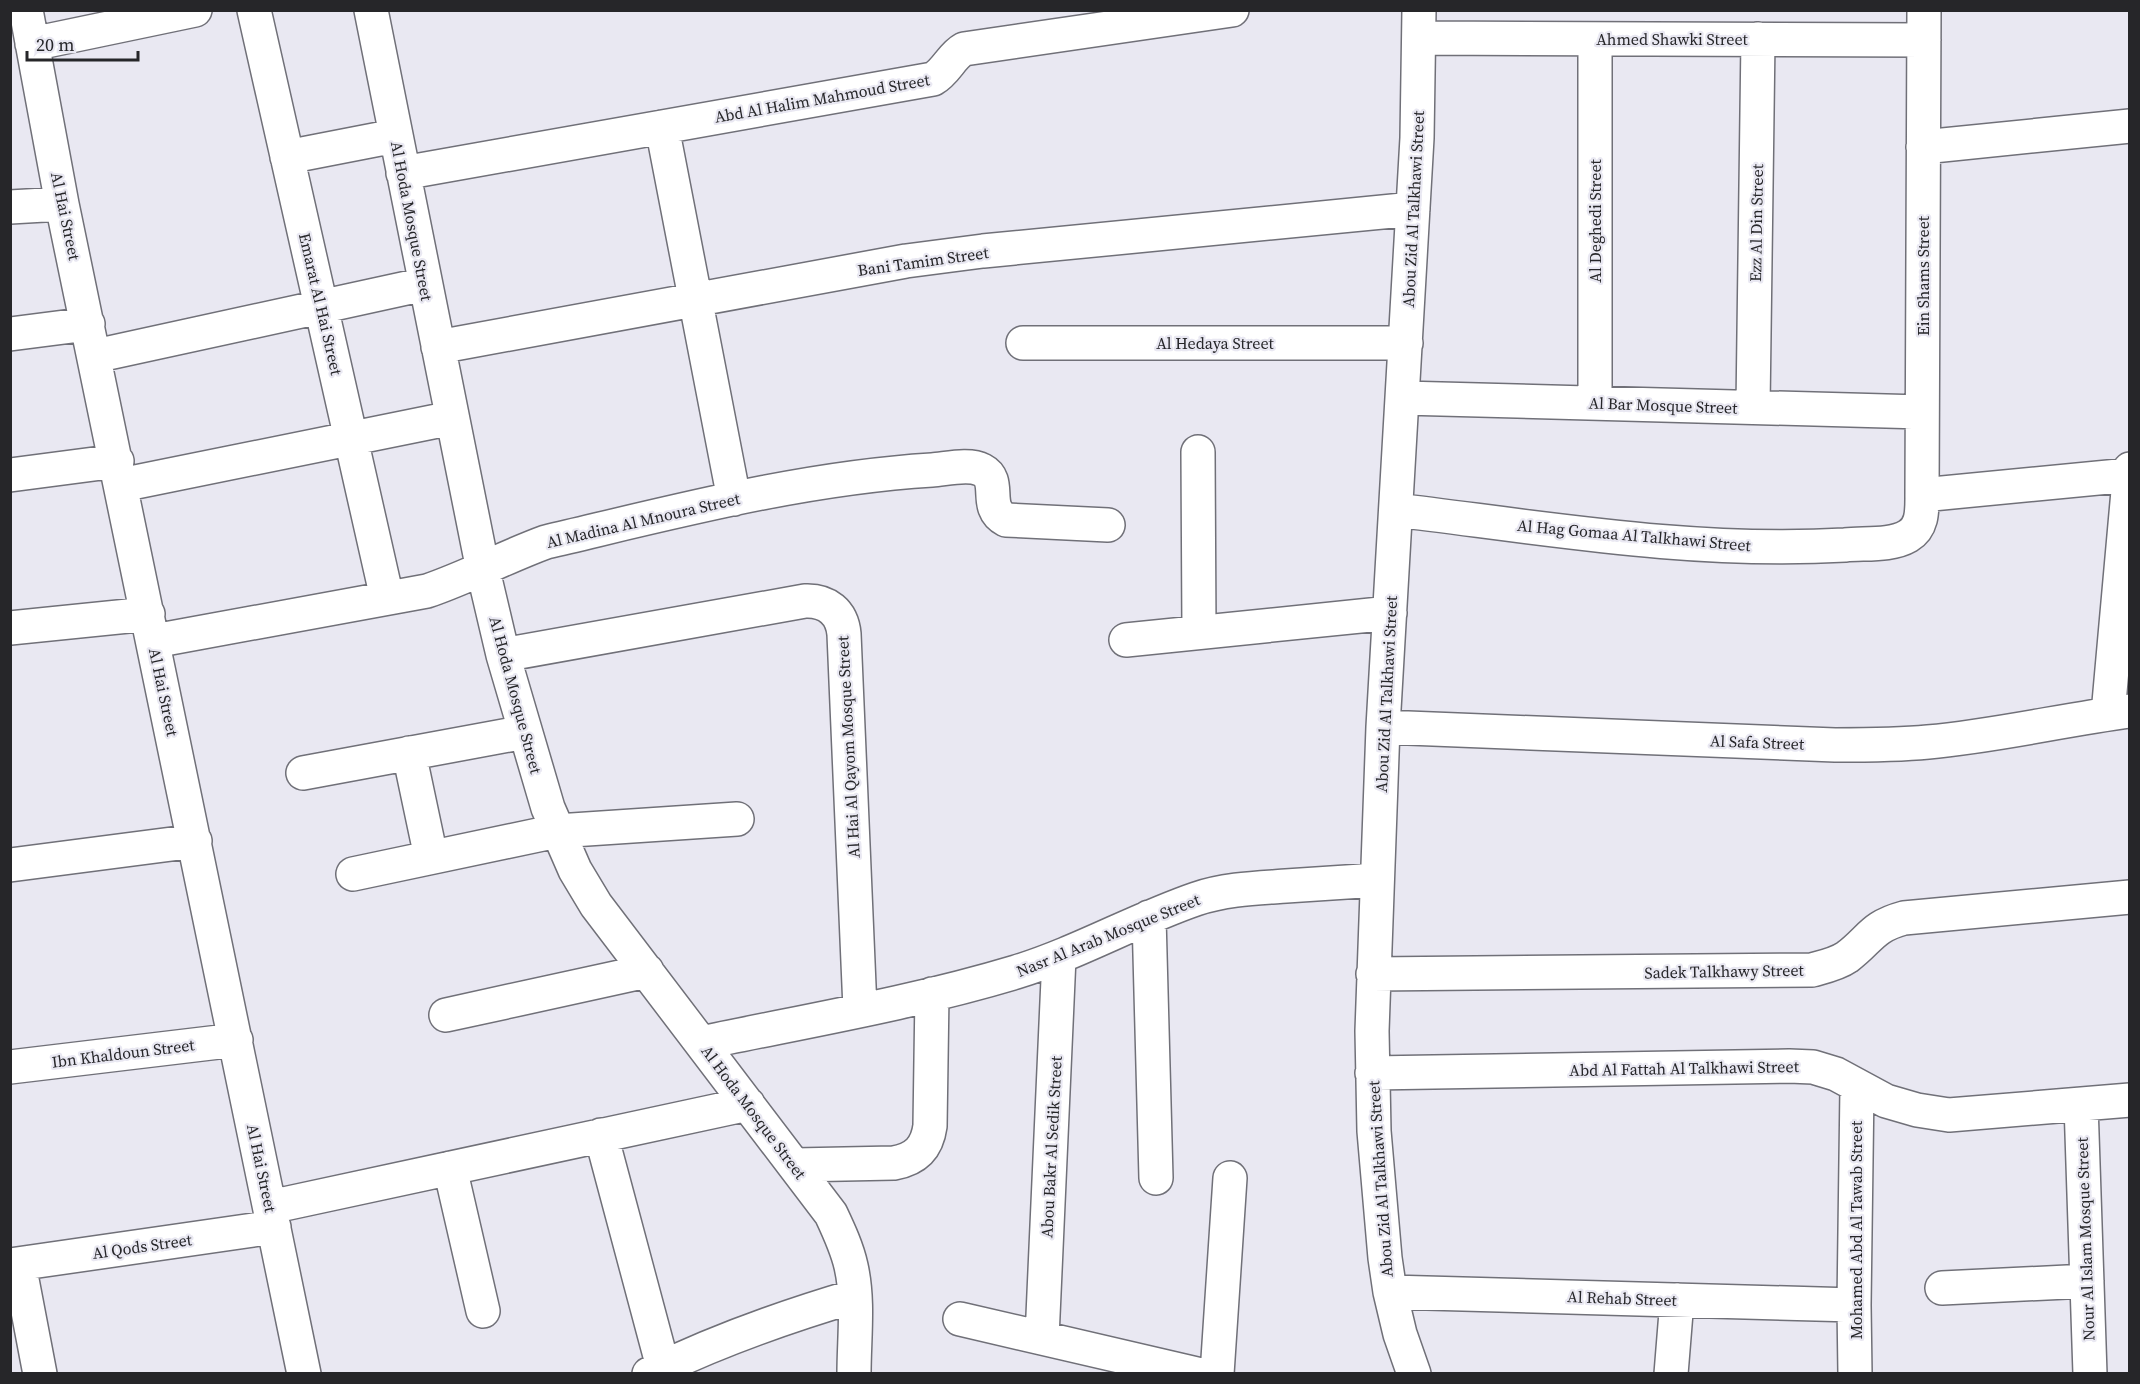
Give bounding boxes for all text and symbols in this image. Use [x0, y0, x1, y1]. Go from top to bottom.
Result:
scale bar [27, 24, 138, 62]
street label: Ahmed Shawki Street [1596, 28, 1749, 50]
text: 20 m [36, 32, 74, 57]
street label: Abd Al Halim Mahmoud Street [713, 68, 932, 128]
street label: Abou Zid Al Talkhawi Street [1397, 109, 1429, 308]
street label: Al Hoda Mosque Street [386, 139, 438, 303]
street label: Al Deghedi Street [1584, 158, 1606, 283]
street label: Ezz Al Din Street [1744, 163, 1768, 282]
street label: Al Hai Street [46, 170, 86, 263]
street label: Ein Shams Street [1912, 215, 1934, 336]
street label: Emarat Al Hai Street [294, 231, 348, 378]
street label: Bani Tamim Street [856, 241, 991, 281]
street label: Al Hedaya Street [1156, 332, 1275, 354]
street label: Al Bar Mosque Street [1588, 391, 1739, 419]
street label: Al Madina Al Mnoura Street [544, 487, 743, 553]
street label: Al Hag Gomaa Al Talkhawi Street [1516, 514, 1753, 556]
street label: Abou Zid Al Talkhawi Street [1370, 594, 1402, 793]
street label: Al Hoda Mosque Street [484, 614, 548, 777]
street label: Al Hai Al Qayom Mosque Street [831, 635, 865, 859]
street label: Al Hai Street [144, 646, 184, 739]
street label: Al Safa Street [1709, 729, 1805, 755]
street label: Nasr Al Arab Mosque Street [1013, 888, 1204, 982]
street label: Sadek Talkhawy Street [1644, 959, 1805, 983]
street label: Ibn Khaldoun Street [50, 1033, 196, 1073]
street label: Al Hoda Mosque Street [696, 1041, 812, 1184]
street label: Abou Bakr Al Sedik Street [1035, 1055, 1067, 1239]
street label: Abd Al Fattah Al Talkhawi Street [1569, 1055, 1800, 1081]
street label: Abou Zid Al Talkhawi Street [1362, 1079, 1398, 1278]
street label: Mohamed Abd Al Tawab Street [1845, 1120, 1867, 1339]
street label: Al Hai Street [242, 1122, 282, 1215]
street label: Nour Al Islam Mosque Street [2070, 1136, 2100, 1341]
street label: Al Qods Street [91, 1228, 194, 1264]
street label: Al Rehab Street [1567, 1285, 1678, 1311]

